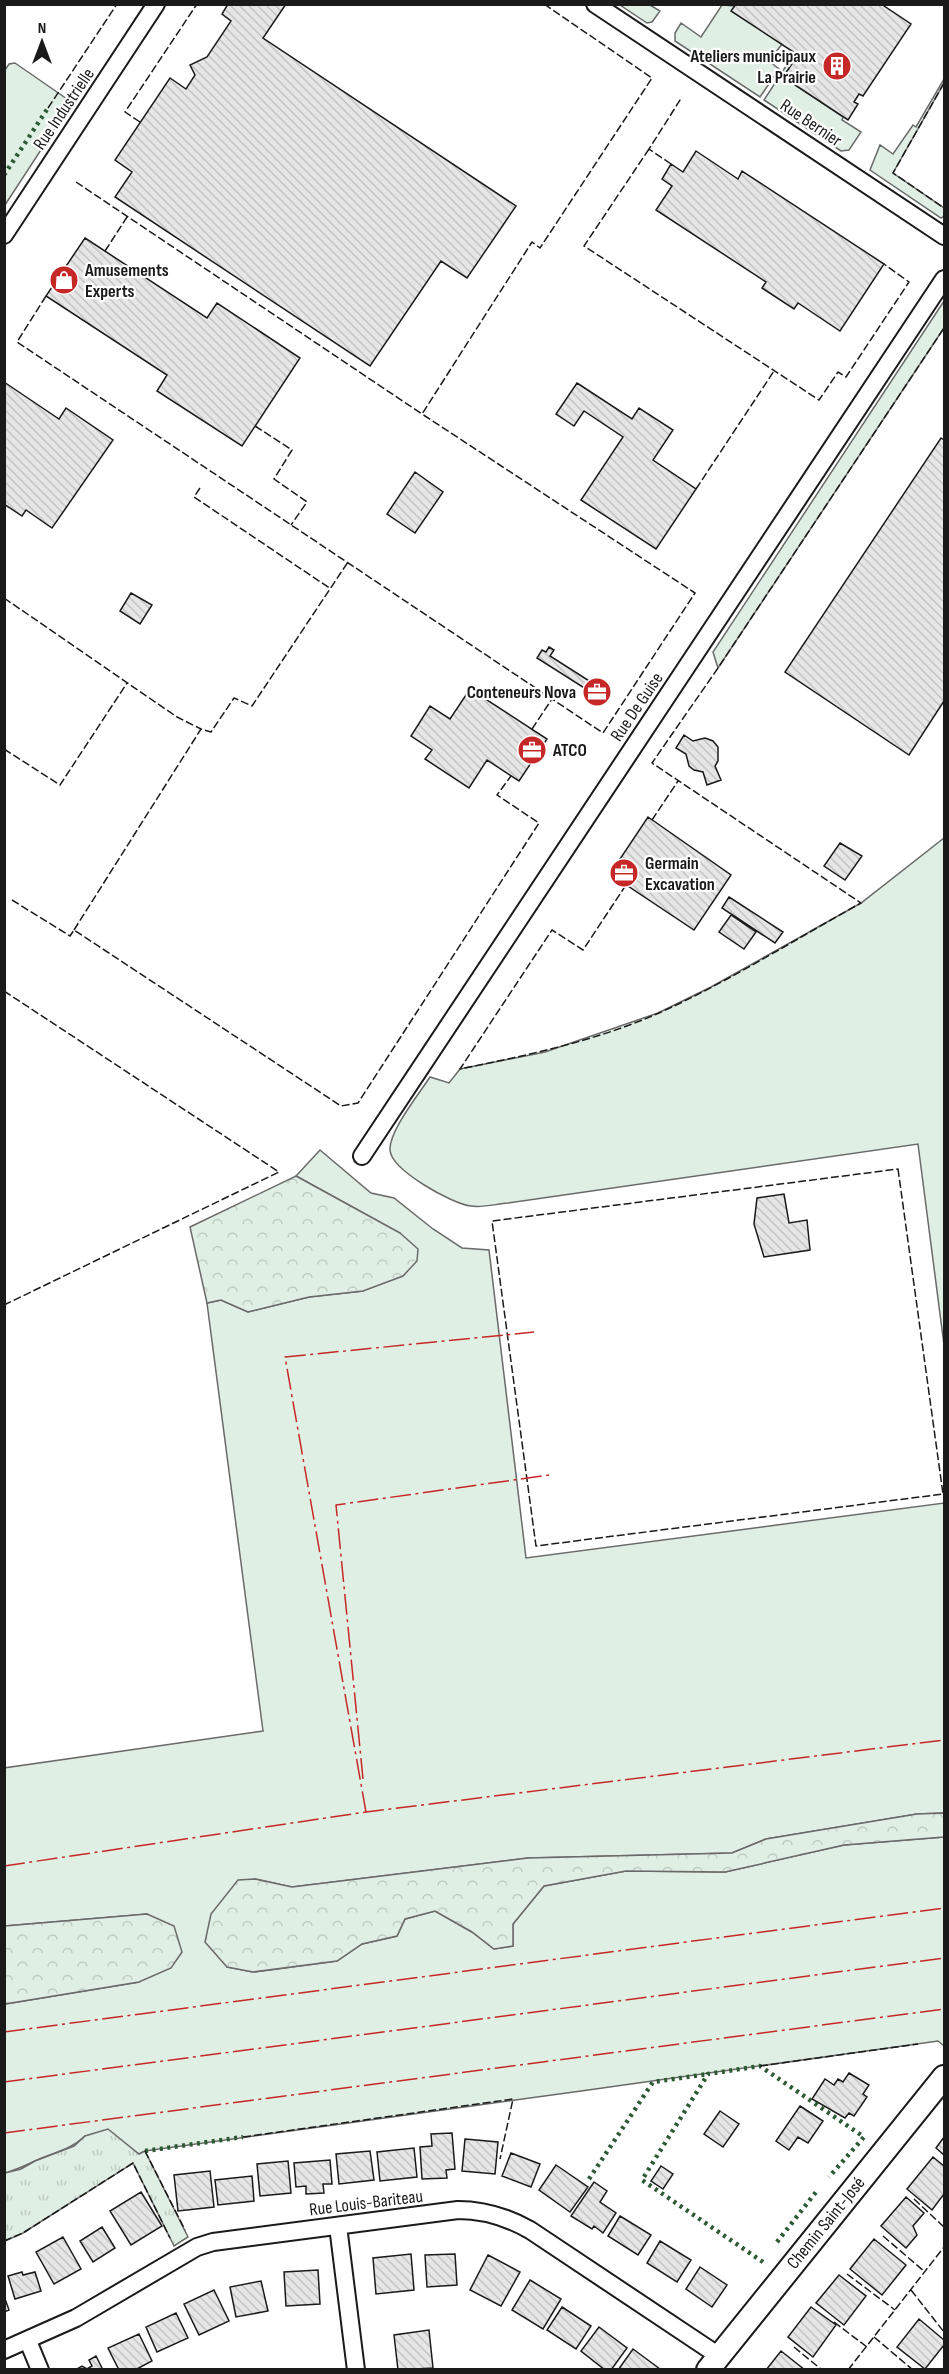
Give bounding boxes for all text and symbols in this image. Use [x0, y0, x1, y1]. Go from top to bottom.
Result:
north arrow [12, 12, 72, 72]
text: N [38, 19, 46, 38]
place label: Ateliers municipaux La Prairie [689, 46, 816, 88]
building icon: Ateliers municipaux La Prairie [821, 50, 853, 82]
street label: Rue Industrielle [29, 64, 99, 154]
street label: Rue Bernier [776, 95, 846, 151]
place label: Amusements Experts [84, 260, 169, 302]
shop icon: Amusements Experts [48, 264, 80, 296]
street label: Rue De Guise [606, 669, 668, 745]
office icon: Conteneurs Nova [581, 676, 613, 708]
place label: Conteneurs Nova [467, 682, 576, 703]
office icon: ATCO [516, 734, 548, 766]
place label: ATCO [552, 740, 587, 761]
place label: Germain Excavation [645, 853, 715, 895]
office icon: Germain Excavation [608, 857, 640, 889]
street label: Chemin Saint-José [783, 2173, 869, 2273]
street label: Rue Louis-Bariteau [308, 2186, 424, 2220]

